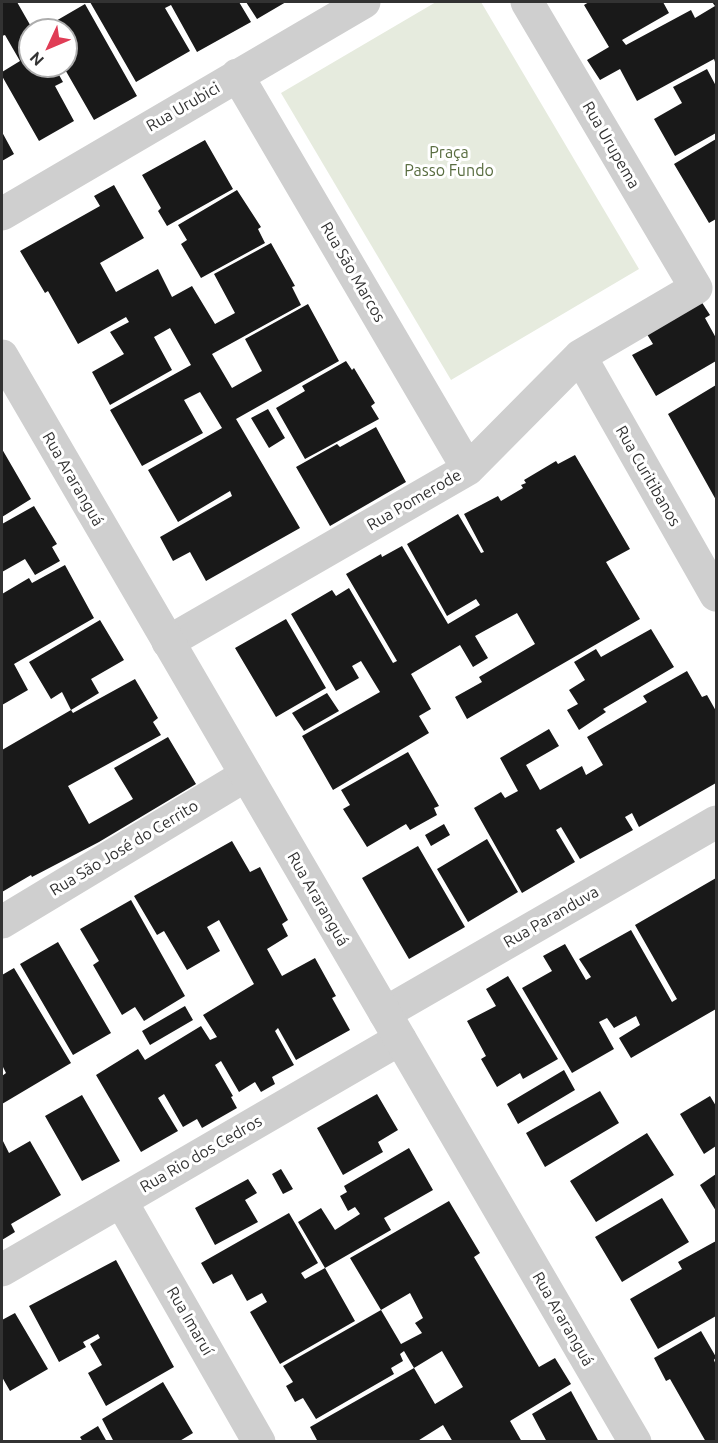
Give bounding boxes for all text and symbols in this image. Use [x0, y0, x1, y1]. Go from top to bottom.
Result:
north arrow [18, 18, 78, 78]
text: N [26, 49, 47, 70]
street label: Rua Urubici [143, 78, 223, 136]
street label: Rua Urupema [578, 98, 644, 192]
park label: Praça Passo Fundo [404, 143, 494, 181]
street label: Rua São Marcos [317, 218, 389, 326]
street label: Rua Curitibanos [611, 422, 685, 530]
street label: Rua Araranguá [38, 428, 108, 530]
street label: Rua Pomerode [363, 465, 465, 535]
street label: Rua São José do Cerrito [46, 796, 202, 900]
street label: Rua Araranguá [283, 848, 353, 950]
street label: Rua Paranduva [500, 882, 602, 952]
street label: Rua Rio dos Cedros [137, 1111, 265, 1197]
street label: Rua Araranguá [528, 1268, 598, 1370]
street label: Rua Imaruí [163, 1283, 217, 1359]

